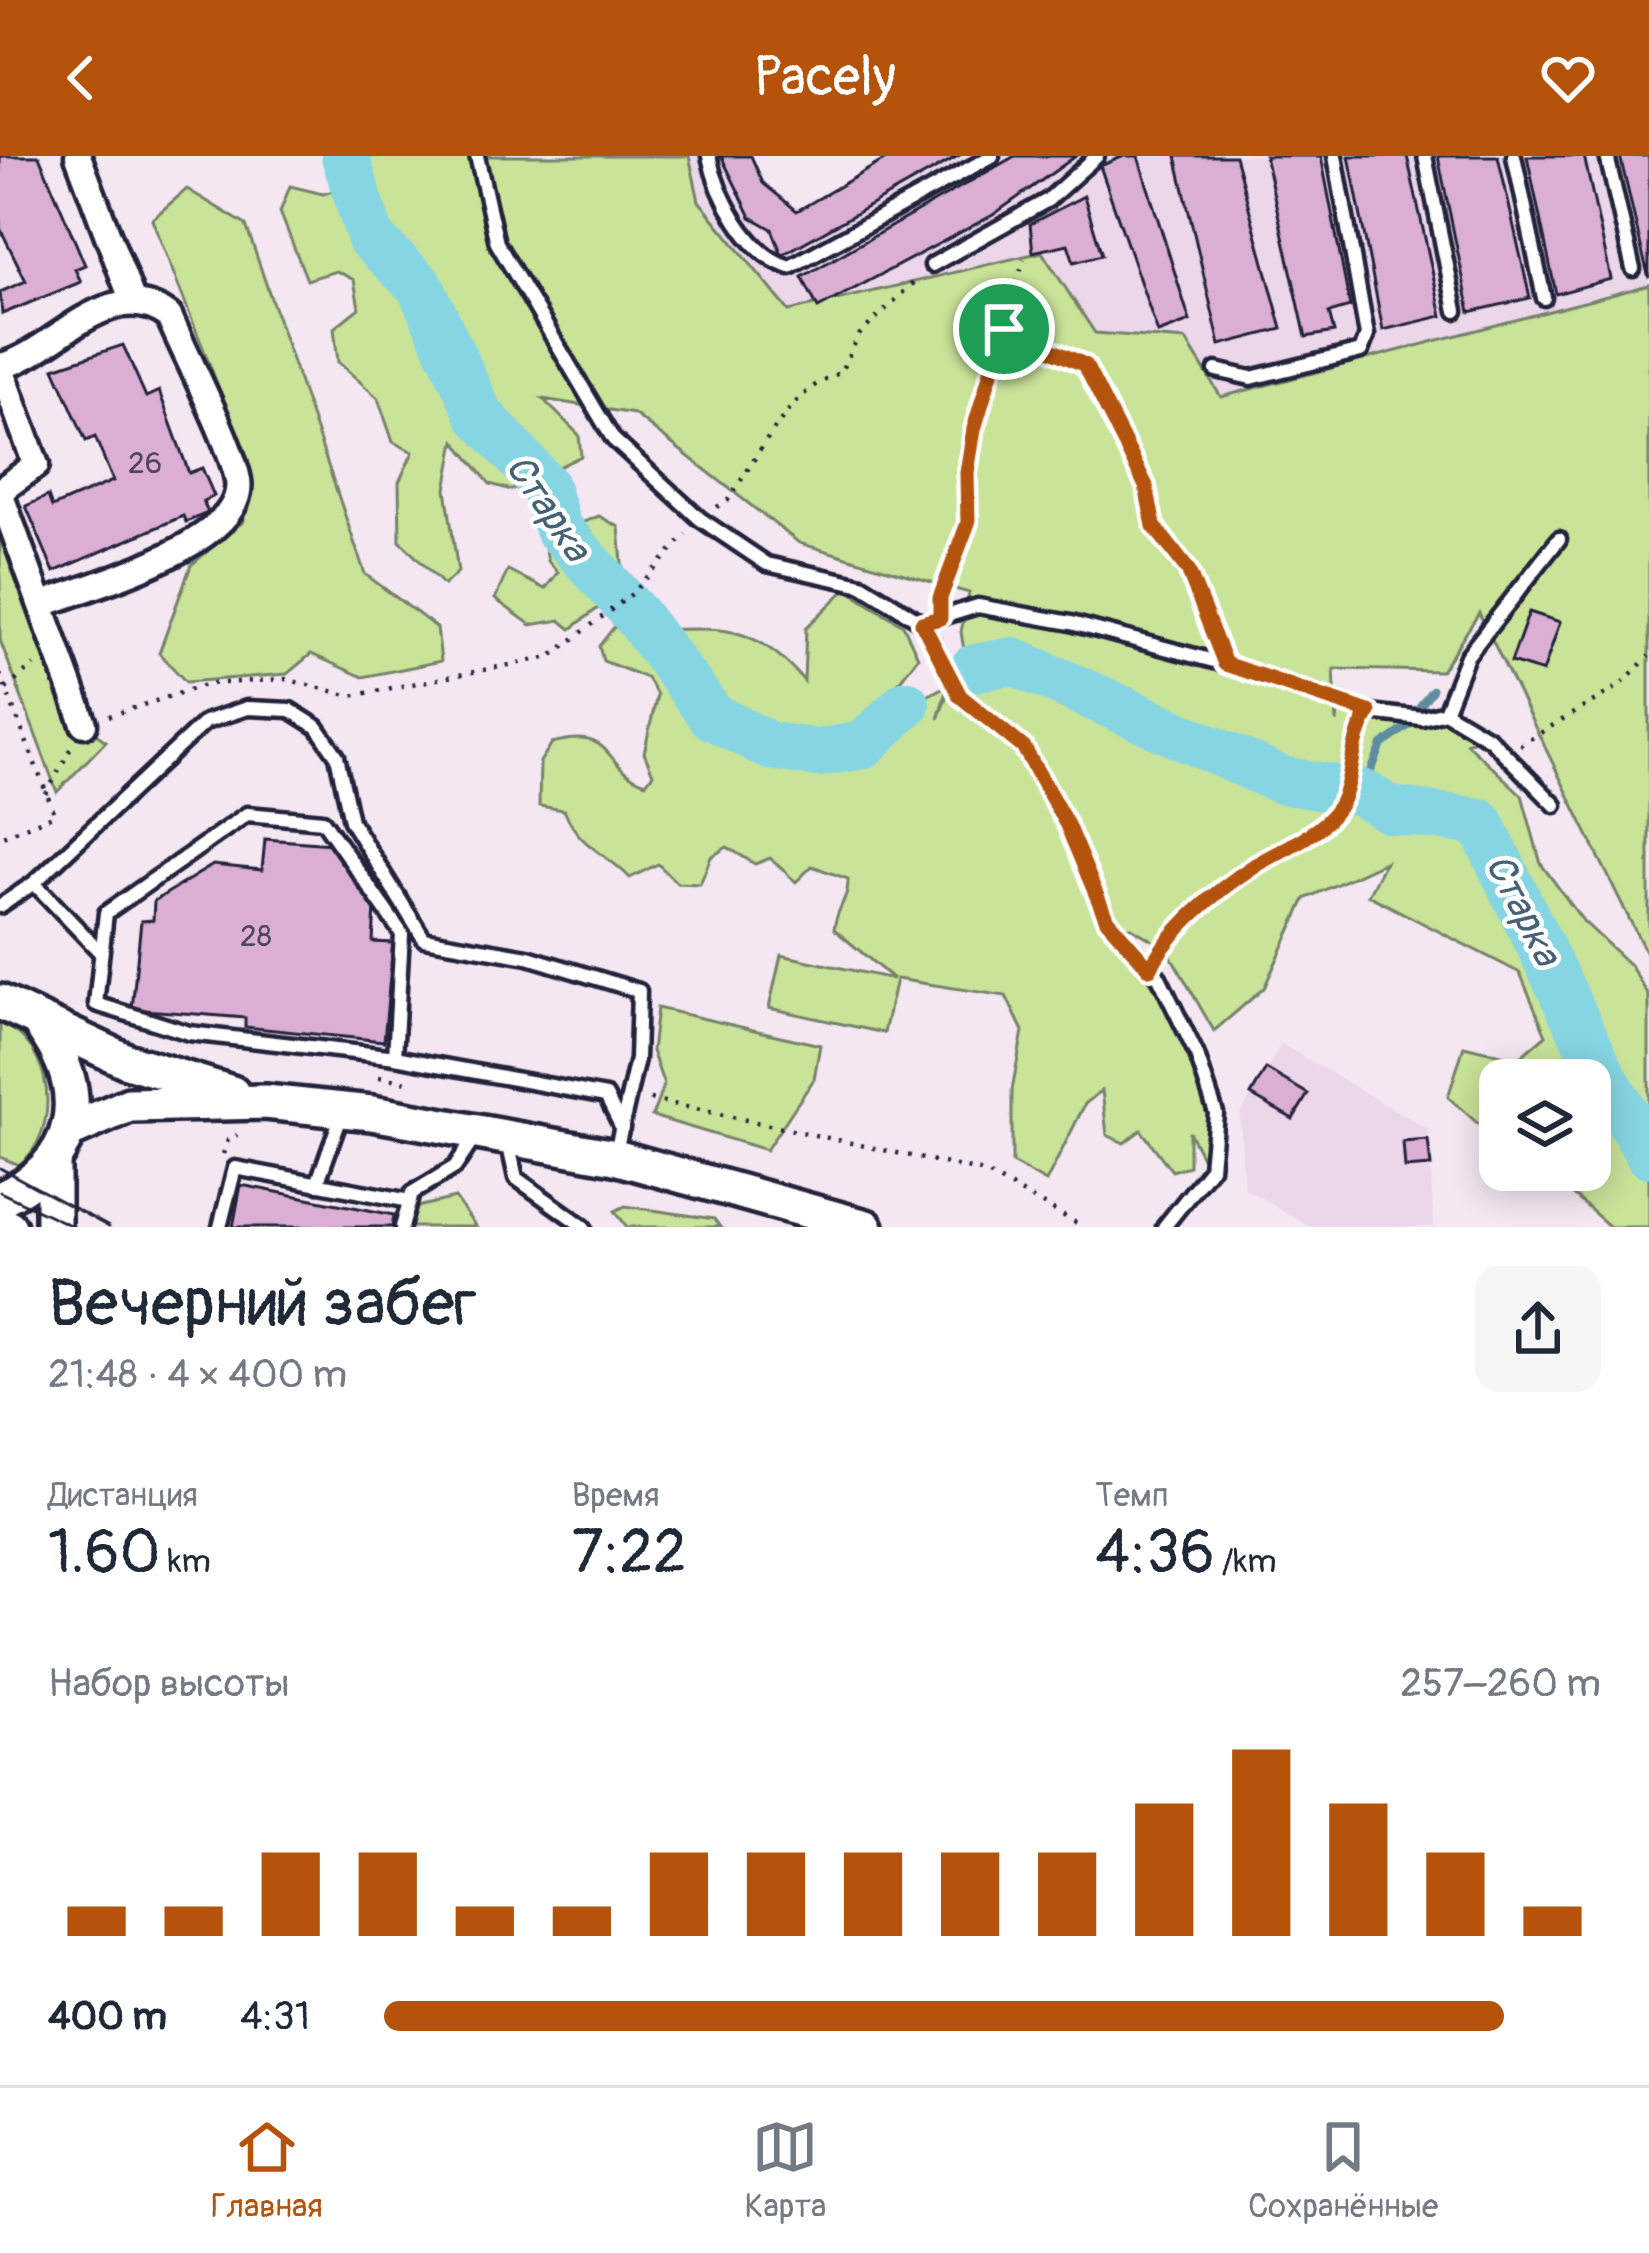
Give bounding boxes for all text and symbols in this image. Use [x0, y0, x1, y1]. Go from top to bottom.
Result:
text: Pacely [753, 44, 896, 112]
icon: back [48, 45, 114, 111]
icon: heart [1535, 45, 1601, 111]
pin [953, 278, 1055, 380]
icon: arrive [971, 296, 1037, 362]
house number: 26 [128, 445, 162, 482]
water label: Старка [494, 445, 602, 572]
water label: Старка [1474, 846, 1572, 975]
house number: 28 [240, 918, 272, 955]
map controls [1479, 1059, 1611, 1191]
button: layers [1479, 1059, 1611, 1191]
text: Вечерний забег [48, 1263, 477, 1346]
button: share [1475, 1266, 1601, 1392]
text: 21:48 · 4 × 400 m [48, 1350, 347, 1399]
text: Дистанция [48, 1475, 198, 1516]
text: Время [572, 1475, 659, 1516]
text: Темп [1095, 1475, 1168, 1516]
text: 1.60 [48, 1516, 161, 1591]
text: 7:22 [572, 1516, 687, 1591]
text: 4:36 [1095, 1516, 1215, 1591]
text: km [161, 1541, 211, 1582]
text: /km [1215, 1541, 1277, 1582]
text: Набор высоты [48, 1659, 290, 1708]
text: 257–260 m [1400, 1659, 1601, 1708]
text: 400 m [48, 1992, 167, 2041]
text: 4:31 [240, 1992, 310, 2041]
tab: Главная [211, 2114, 323, 2227]
tab: Карта [745, 2114, 826, 2227]
tab: Сохранённые [1248, 2114, 1438, 2227]

